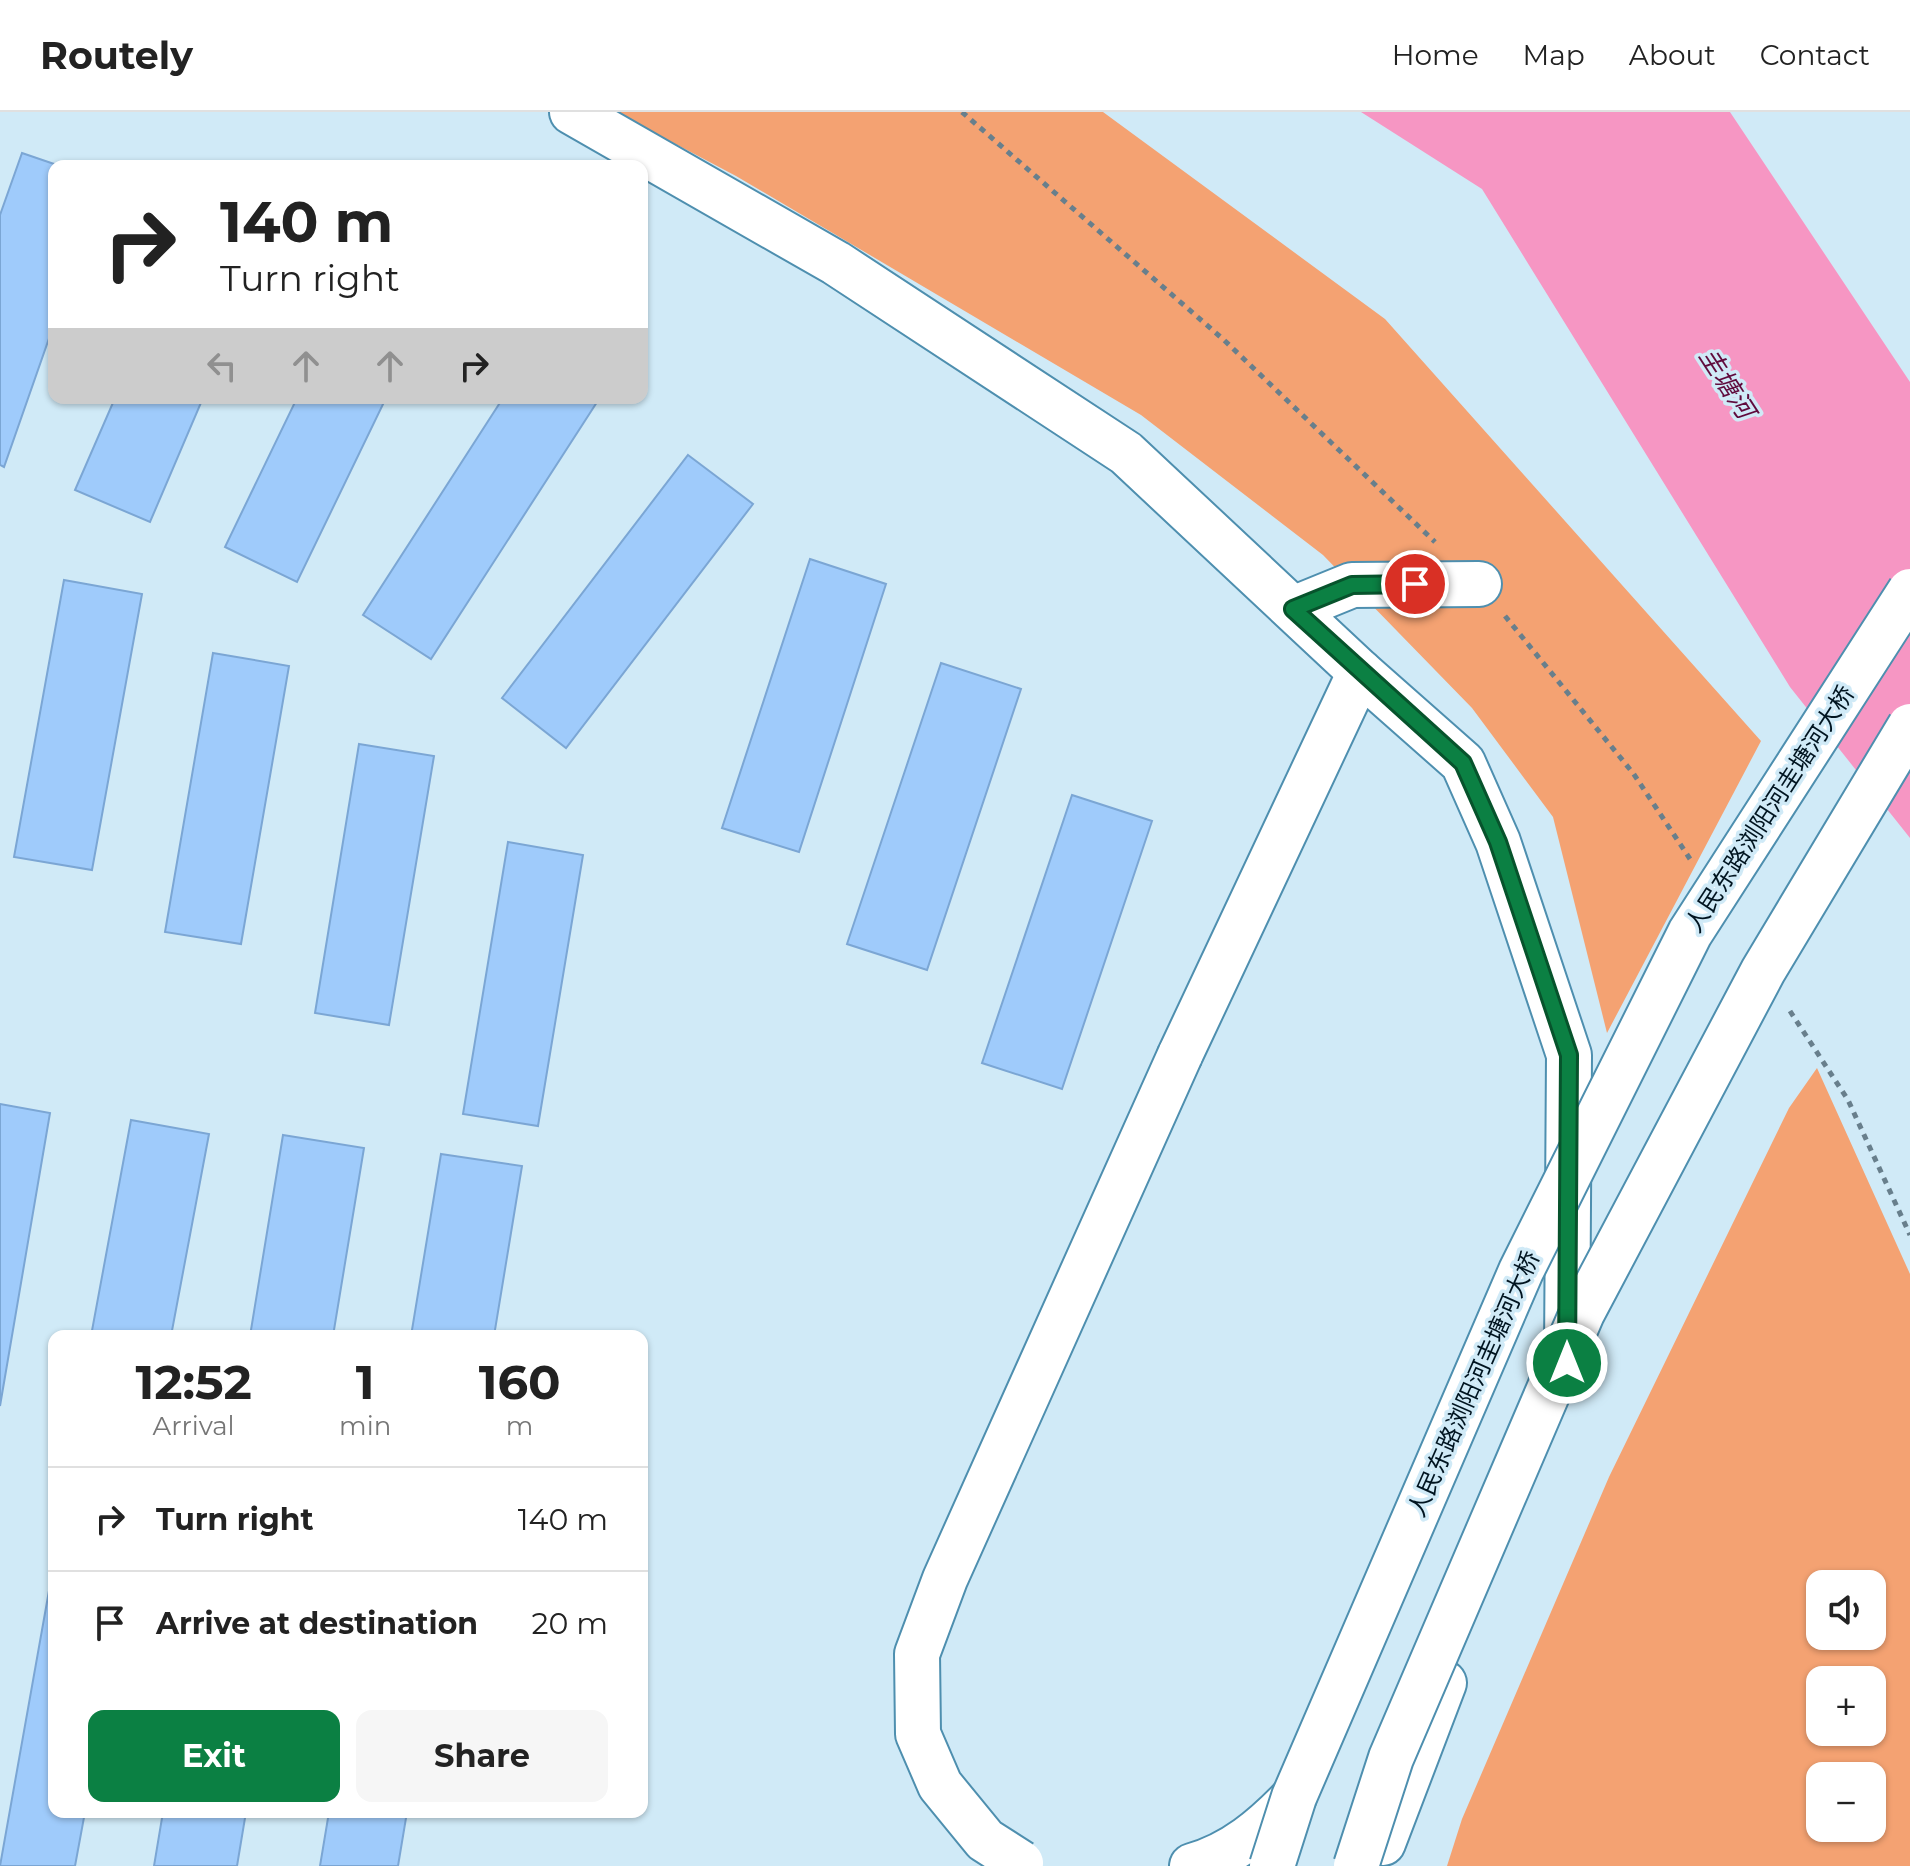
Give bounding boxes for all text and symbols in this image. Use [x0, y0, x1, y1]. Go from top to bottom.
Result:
text: Routely [40, 32, 193, 79]
text: Home [1392, 38, 1479, 72]
text: Map [1523, 38, 1585, 72]
text: About [1629, 38, 1716, 72]
text: Contact [1760, 38, 1870, 72]
text: 140 m [220, 188, 393, 256]
icon: right [88, 192, 192, 296]
text: Turn right [220, 256, 400, 300]
water label: 圭塘河 [1692, 342, 1764, 429]
icon: left [200, 344, 244, 388]
icon: ahead [284, 344, 328, 388]
icon: ahead [368, 344, 412, 388]
icon: right [452, 344, 496, 388]
pin [1381, 550, 1449, 618]
icon: arrive [1393, 562, 1437, 606]
street label: 人民东路浏阳河圭塘河大桥 [1679, 680, 1860, 937]
street label: 人民东路浏阳河圭塘河大桥 [1402, 1246, 1545, 1521]
position arrow [1525, 1321, 1609, 1405]
text: 12:52 [135, 1353, 252, 1411]
text: 1 [356, 1353, 375, 1411]
text: 160 [479, 1353, 561, 1411]
text: Arrival [153, 1410, 235, 1442]
text: min [339, 1410, 391, 1442]
text: m [506, 1410, 533, 1442]
icon: right [88, 1497, 132, 1541]
text: Turn right [156, 1501, 313, 1538]
text: 140 m [518, 1501, 608, 1538]
map controls [1806, 1570, 1886, 1842]
button: sound [1806, 1570, 1886, 1650]
icon: arrive [88, 1601, 132, 1645]
text: Arrive at destination [156, 1605, 478, 1642]
text: 20 m [531, 1605, 608, 1642]
button: + [1806, 1666, 1886, 1746]
button: Exit [88, 1710, 340, 1802]
button: Share [356, 1710, 608, 1802]
button: − [1806, 1762, 1886, 1842]

